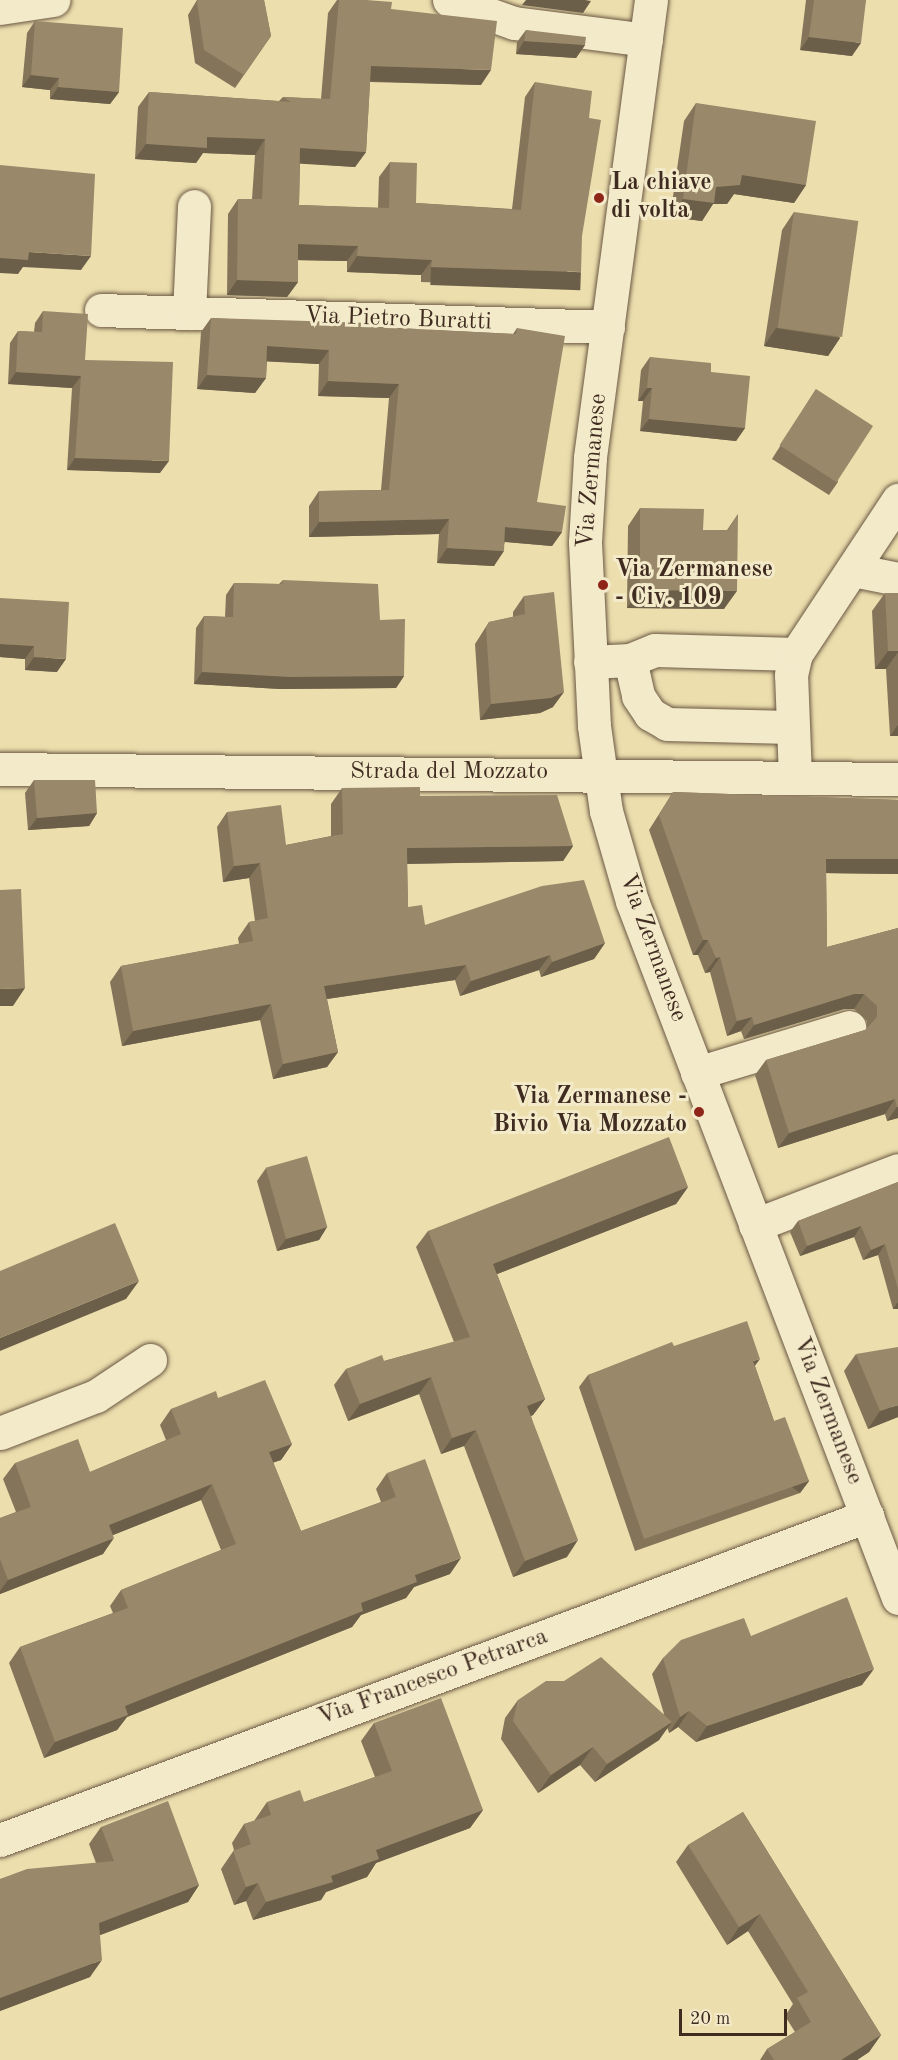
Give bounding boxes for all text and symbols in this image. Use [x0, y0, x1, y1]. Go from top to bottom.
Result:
place label: La chiave di volta [611, 170, 712, 226]
marker: La chiave di volta [592, 191, 606, 205]
street label: Via Pietro Buratti [304, 302, 492, 338]
street label: Via Zermanese [572, 392, 614, 550]
place label: Via Zermanese - Civ. 109 [615, 557, 773, 613]
marker: Via Zermanese - Civ. 109 [596, 578, 610, 592]
street label: Strada del Mozzato [350, 759, 548, 787]
street label: Via Zermanese [612, 870, 692, 1026]
place label: Via Zermanese - Bivio Via Mozzato [493, 1084, 687, 1140]
marker: Via Zermanese - Bivio Via Mozzato [692, 1105, 706, 1119]
street label: Via Zermanese [786, 1333, 868, 1489]
street label: Via Francesco Petrarca [314, 1623, 552, 1733]
scale bar [682, 1997, 790, 2035]
text: 20 m [690, 2010, 730, 2028]

